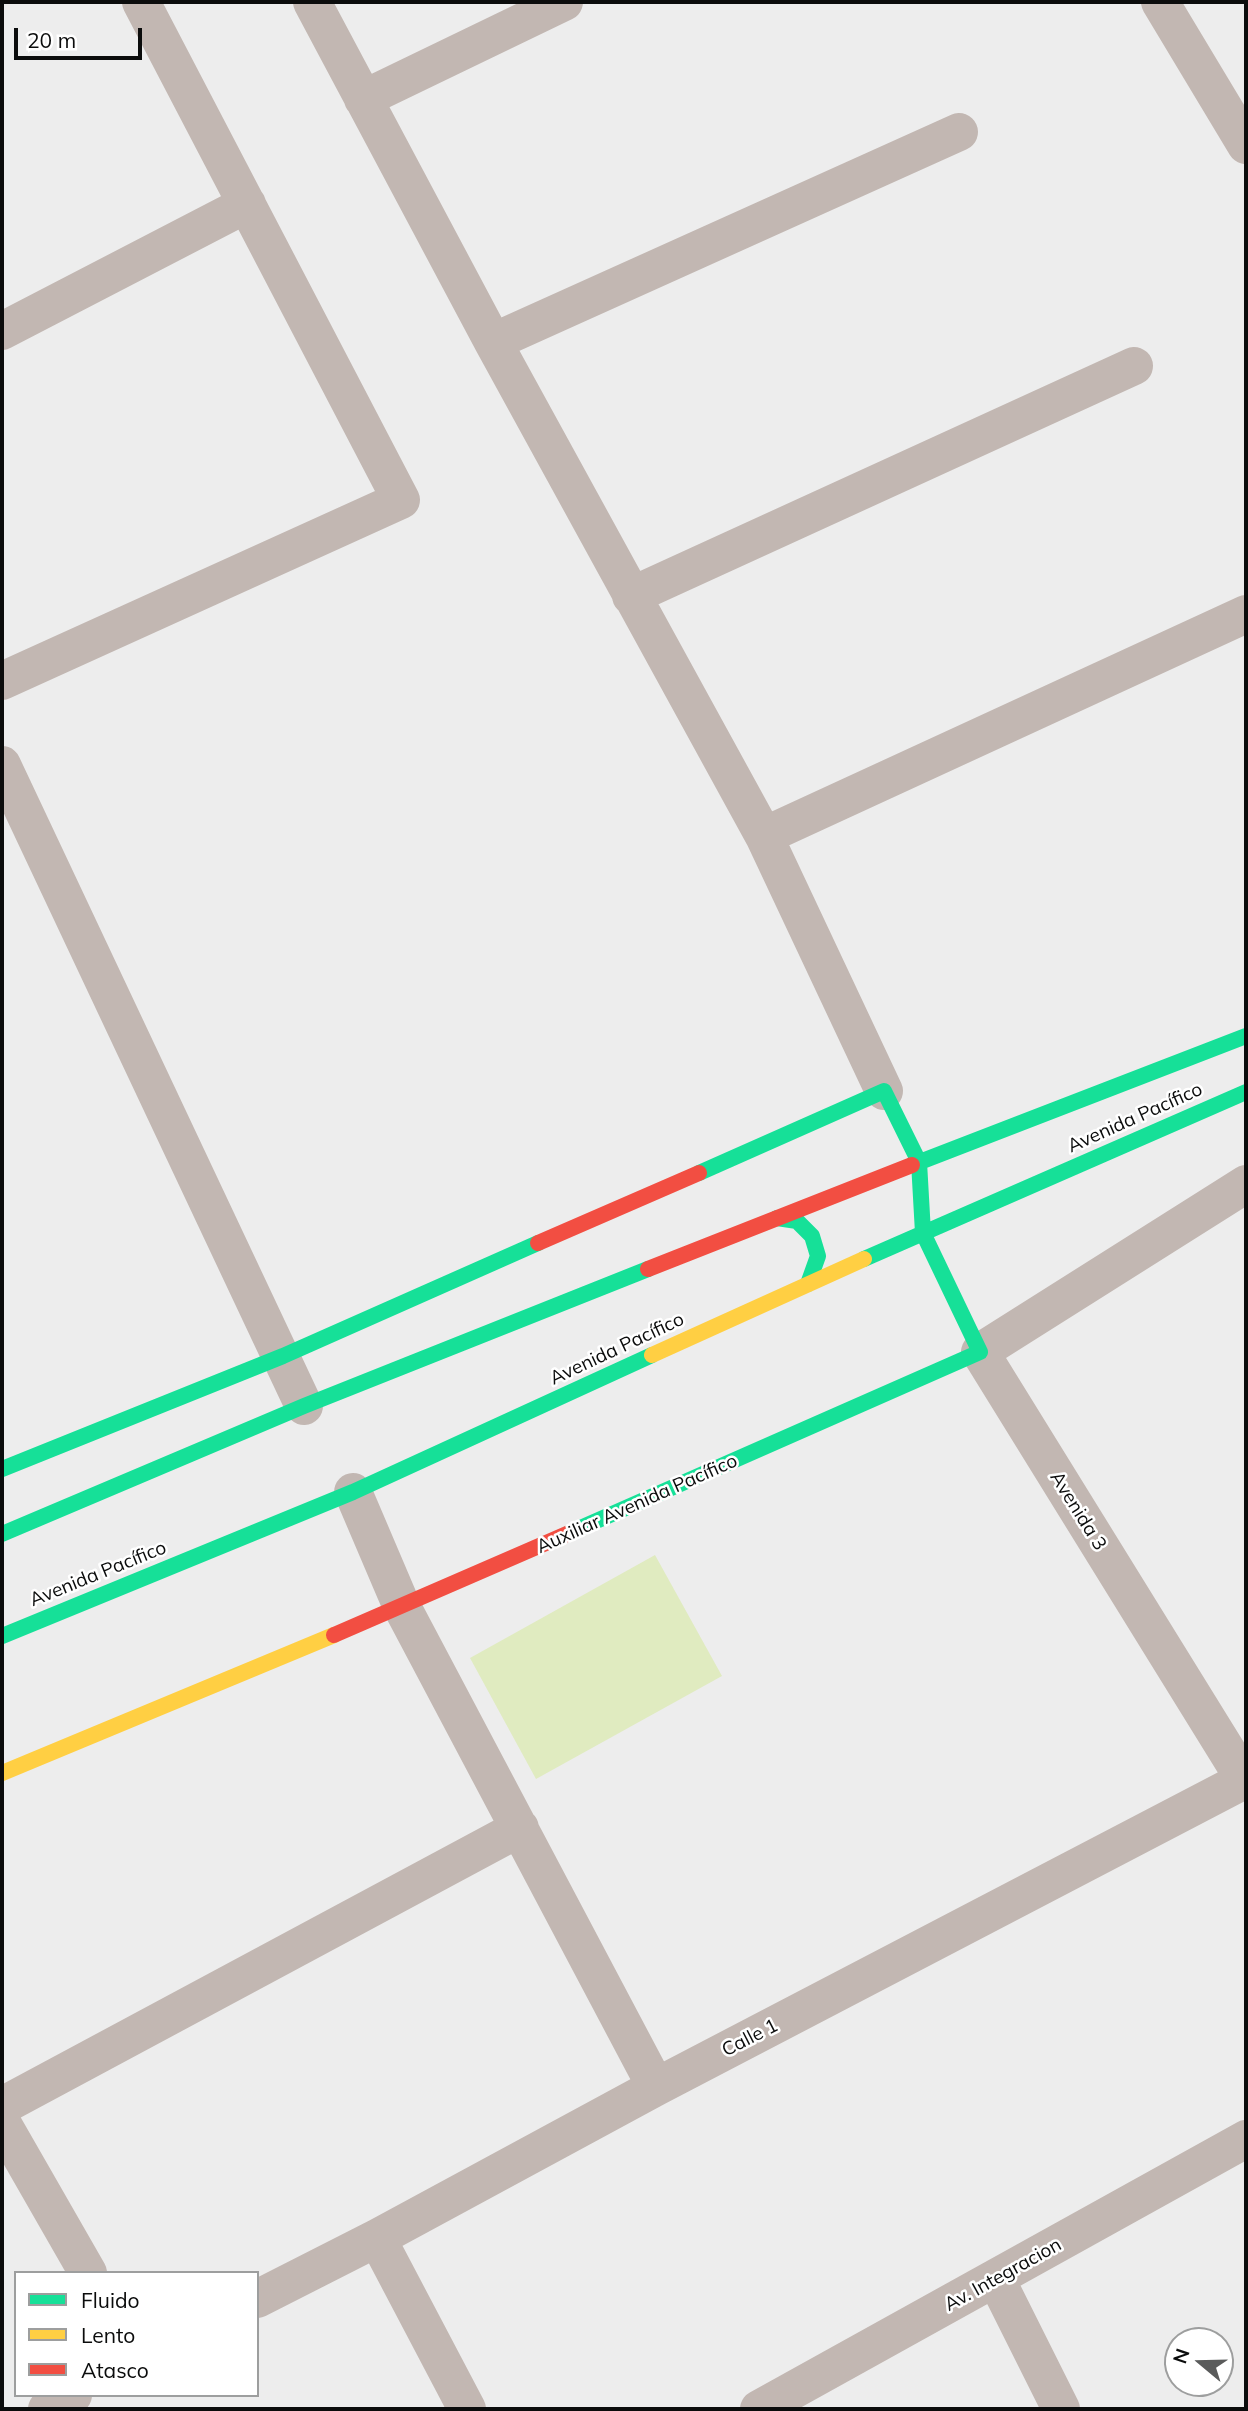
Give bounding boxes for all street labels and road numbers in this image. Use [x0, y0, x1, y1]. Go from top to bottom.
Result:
street label: Avenida Pacífico [1064, 1078, 1206, 1158]
street label: Avenida Pacífico [546, 1308, 688, 1390]
street label: Auxiliar Avenida Pacífico [533, 1449, 741, 1559]
street label: Avenida 3 [1045, 1467, 1111, 1555]
street label: Avenida Pacífico [26, 1536, 170, 1612]
street label: Calle 1 [718, 2014, 782, 2062]
street label: Av. Integracion [940, 2233, 1066, 2317]

